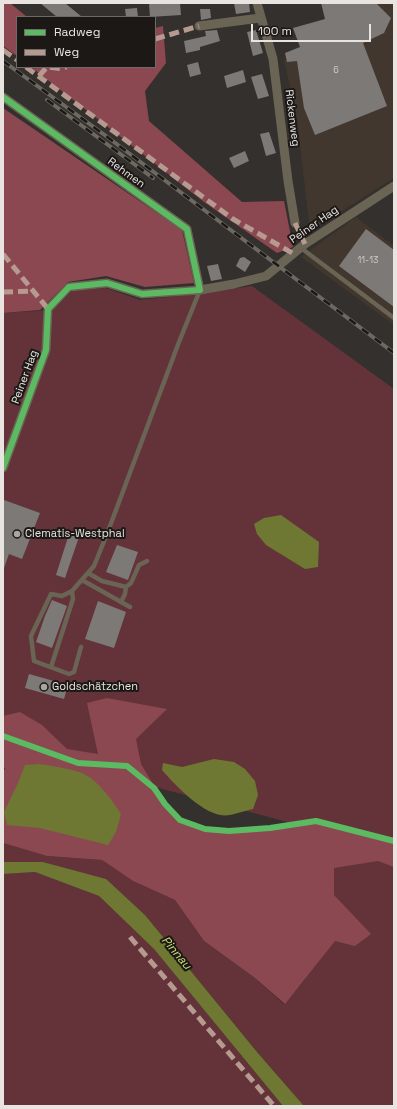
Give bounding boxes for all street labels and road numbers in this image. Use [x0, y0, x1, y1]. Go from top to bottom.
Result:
street label: Rickenweg [282, 89, 302, 147]
street label: Rehmen [105, 155, 147, 191]
street label: Peiner Hag [287, 203, 341, 247]
street label: Peiner Hag [9, 348, 41, 406]

